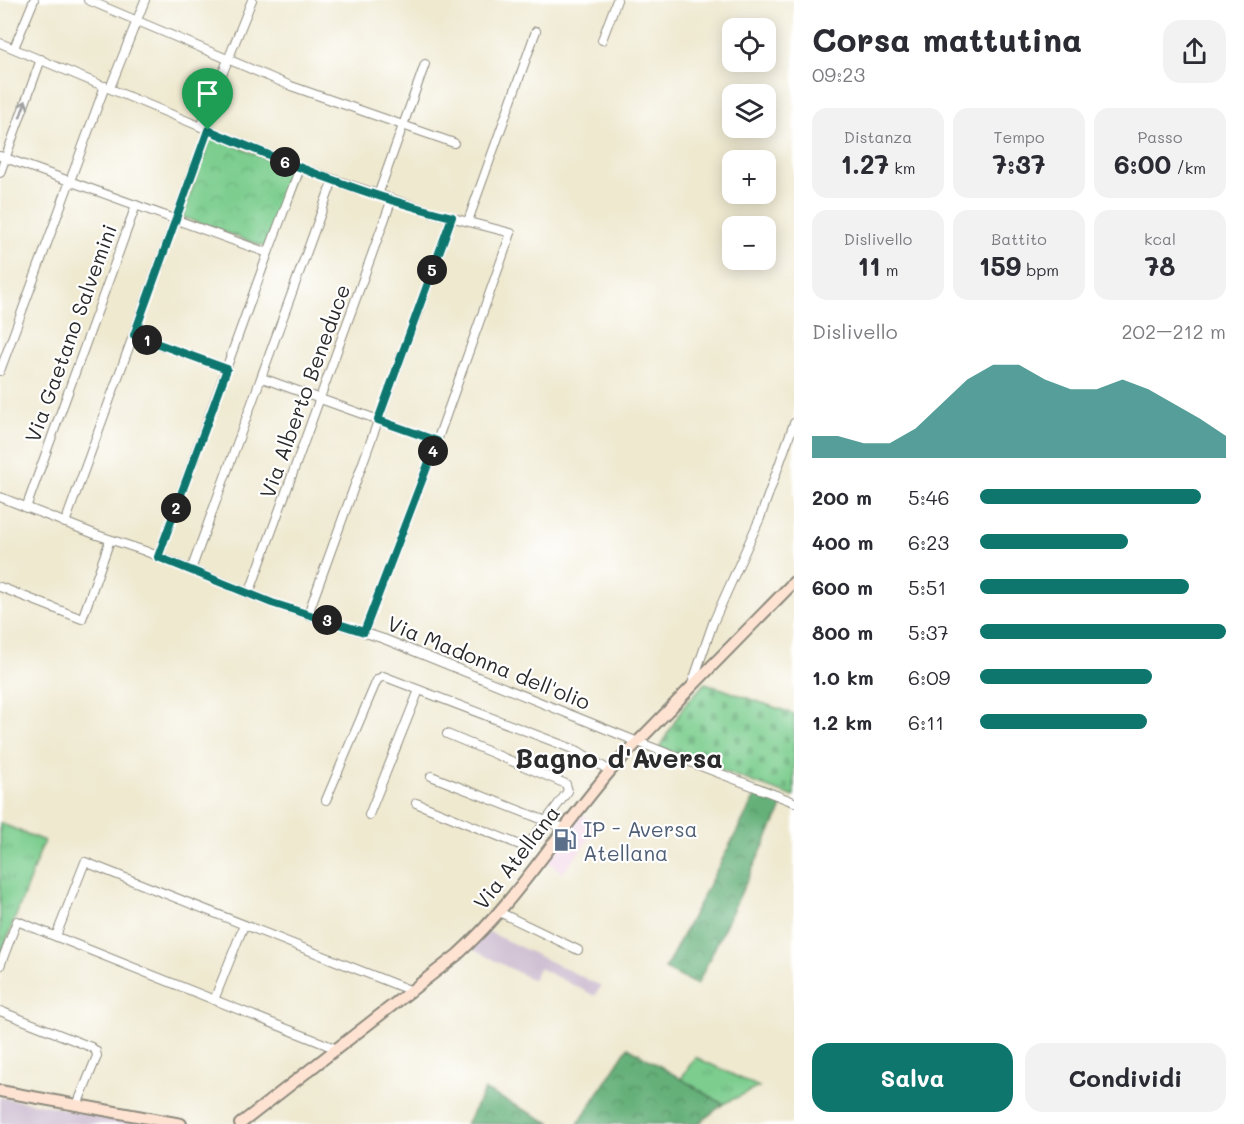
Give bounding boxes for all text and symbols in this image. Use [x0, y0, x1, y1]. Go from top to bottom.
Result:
text: Corsa mattutina [812, 17, 1082, 60]
map controls [722, 18, 776, 270]
button: locate [722, 18, 776, 72]
button: share [1163, 20, 1226, 83]
text: 09:23 [812, 61, 865, 87]
pin [182, 68, 233, 130]
icon: arrive [191, 77, 224, 110]
button: layers [722, 84, 776, 138]
one-way arrow [19, 100, 30, 119]
text: Distanza [844, 126, 912, 147]
text: Tempo [994, 126, 1044, 147]
text: Passo [1138, 126, 1182, 147]
pin: 6 [270, 147, 300, 177]
text: 1.27 [841, 147, 889, 181]
text: 7:37 [993, 147, 1045, 181]
text: 6:00 [1114, 147, 1171, 181]
button: + [722, 150, 776, 204]
text: 6 [280, 151, 290, 172]
text: km [889, 157, 915, 178]
text: /km [1171, 157, 1206, 178]
button: − [722, 216, 776, 270]
street label: Via Gaetano Salvemini [18, 220, 122, 446]
text: Dislivello [844, 228, 912, 249]
text: Battito [991, 228, 1047, 249]
text: kcal [1144, 228, 1176, 249]
text: 11 [858, 249, 881, 283]
text: 159 [979, 249, 1021, 283]
text: 78 [1145, 249, 1175, 283]
pin: 5 [417, 255, 447, 285]
text: 5 [427, 259, 437, 280]
text: m [881, 259, 898, 280]
text: bpm [1021, 259, 1059, 280]
street label: Via Alberto Beneduce [253, 280, 355, 502]
text: Dislivello [812, 318, 898, 344]
text: 202–212 m [1121, 318, 1226, 344]
pin: 1 [132, 325, 162, 355]
text: 1 [143, 329, 151, 350]
pin: 4 [418, 436, 448, 466]
text: 4 [428, 440, 438, 461]
text: 200 m [812, 484, 872, 510]
text: 5:46 [908, 484, 950, 510]
pin: 2 [161, 493, 191, 523]
text: 2 [172, 497, 180, 518]
text: 400 m [812, 529, 873, 555]
text: 6:23 [908, 529, 949, 555]
text: 600 m [812, 574, 873, 600]
text: 5:51 [908, 574, 946, 600]
pin: 3 [312, 605, 342, 635]
text: 3 [322, 609, 332, 630]
street label: Via Madonna dell'olio [384, 609, 594, 715]
text: 800 m [812, 619, 873, 645]
text: 5:37 [908, 619, 949, 645]
text: 1.0 km [812, 664, 874, 690]
text: 6:09 [908, 664, 950, 690]
text: 1.2 km [812, 709, 872, 735]
text: 6:11 [908, 709, 944, 735]
district label: Bagno d'Aversa [515, 740, 723, 775]
street label: Via Atellana [467, 799, 565, 915]
place label: IP - Aversa Atellana [583, 815, 698, 866]
fuel station icon: IP - Aversa Atellana [552, 827, 578, 853]
button: Salva [812, 1043, 1013, 1112]
button: Condividi [1025, 1043, 1226, 1112]

